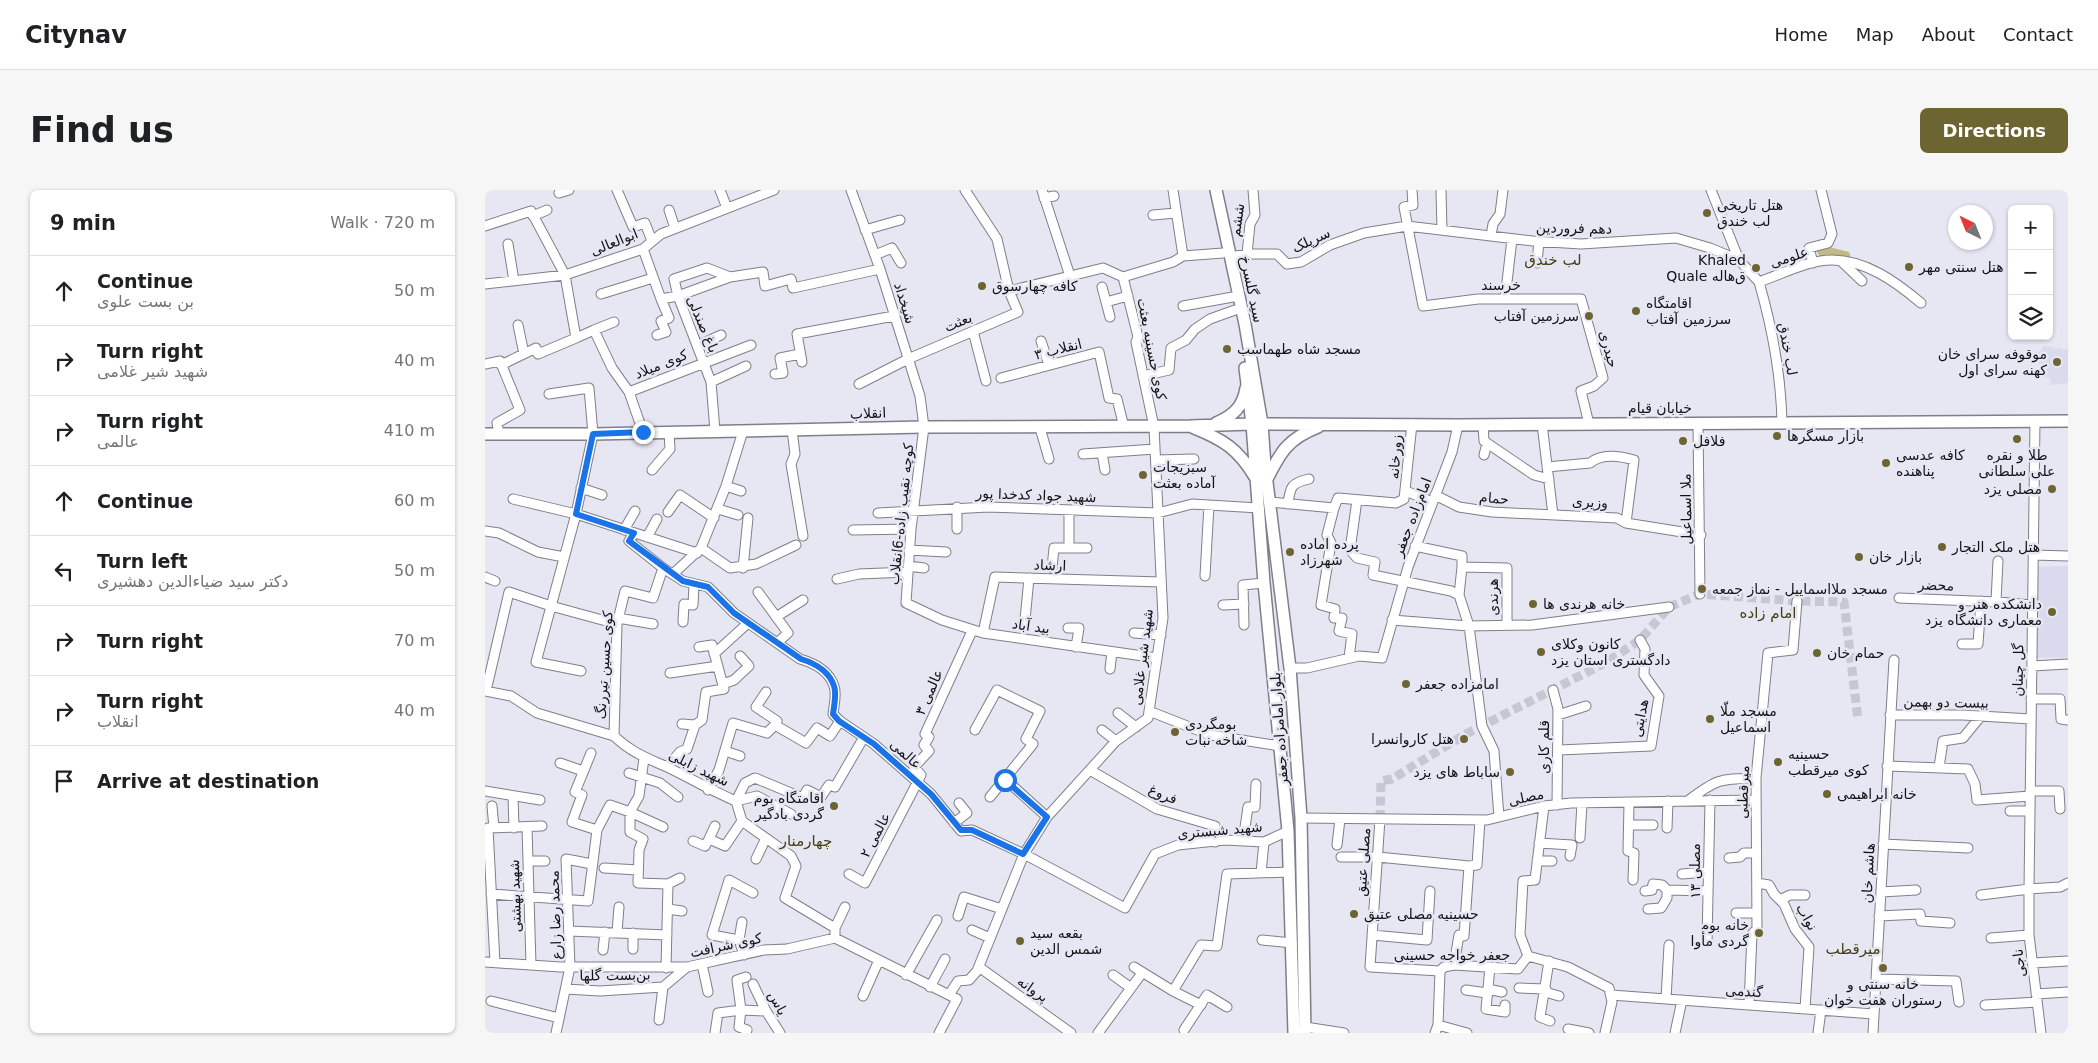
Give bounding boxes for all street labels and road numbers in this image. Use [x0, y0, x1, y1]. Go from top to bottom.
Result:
street label: ششم [1227, 202, 1248, 238]
street label: دهم فروردین [1536, 219, 1612, 238]
street label: سرپلک [1289, 224, 1333, 257]
street label: ابوالعالی [588, 225, 641, 260]
street label: علومی [1768, 243, 1811, 272]
street label: سید گلسرخ [1236, 254, 1267, 324]
street label: خرسند [1481, 277, 1521, 294]
street label: شیخداد [891, 280, 919, 326]
street label: باغ صندلی [683, 293, 722, 355]
street label: کوی حسینیه بعثت [1133, 297, 1170, 402]
street label: بعثت [942, 309, 974, 335]
street label: لب خندق [1774, 321, 1801, 377]
street label: حیدری [1595, 329, 1622, 370]
street label: انقلاب ۳ [1033, 335, 1083, 363]
street label: کوی میلاد [632, 346, 690, 383]
street label: خیابان قیام [1628, 400, 1692, 416]
street label: انقلاب [850, 404, 886, 422]
street label: زورخانه [1385, 434, 1406, 480]
street label: کوچه نقیب زاده-6انقلاب [886, 442, 917, 586]
street label: ملا اسماعیل [1677, 473, 1695, 545]
street label: امام‌زاده جعفر [1389, 475, 1435, 560]
street label: شهید جواد کدخدا پور [974, 485, 1097, 506]
street label: حمام [1479, 489, 1509, 507]
street label: وزیری [1571, 493, 1608, 512]
street label: ارشاد [1033, 556, 1067, 575]
street label: محضر [1916, 576, 1954, 595]
street label: هرندی [1485, 578, 1502, 616]
street label: شهید شیر غلامی [1128, 608, 1157, 706]
street label: کوی حسین تیررنگ [592, 610, 617, 720]
street label: بید آباد [1011, 615, 1051, 637]
street label: گل چینان [2010, 643, 2027, 697]
street label: عالمی ۳ [912, 667, 946, 717]
street label: بلوار امامزاده جعفر [1267, 672, 1292, 787]
street label: بیست دو بهمن [1903, 693, 1989, 712]
street label: هدایتی [1629, 698, 1651, 738]
street label: قلم کاری [1536, 720, 1553, 774]
street label: عالمی [887, 736, 925, 772]
street label: شهید زابلی [666, 747, 732, 790]
street label: میرقطبی [1734, 765, 1753, 819]
street label: فروغ [1146, 781, 1180, 808]
street label: مصلی [1507, 785, 1545, 809]
street label: عالمی ۲ [857, 810, 893, 860]
street label: شهید شبستری [1177, 818, 1263, 843]
street label: مصلی عتیق [1353, 827, 1374, 897]
street label: هاشم خان [1858, 842, 1879, 904]
street label: مصلی ۱۳ [1687, 843, 1703, 899]
street label: شهید بهشتی [506, 859, 525, 933]
street label: محمد رضا زارع [545, 870, 566, 960]
street label: نواب [1792, 901, 1821, 934]
street label: کوی شرافت [689, 930, 764, 961]
street label: جعفر خواجه حسینی [1394, 947, 1510, 964]
street label: ناجی [2009, 948, 2029, 978]
street label: بن‌بست گلها [579, 966, 651, 985]
street label: پروانه [1014, 973, 1051, 1006]
street label: گندمی [1725, 982, 1764, 1000]
street label: یاس [764, 988, 791, 1018]

